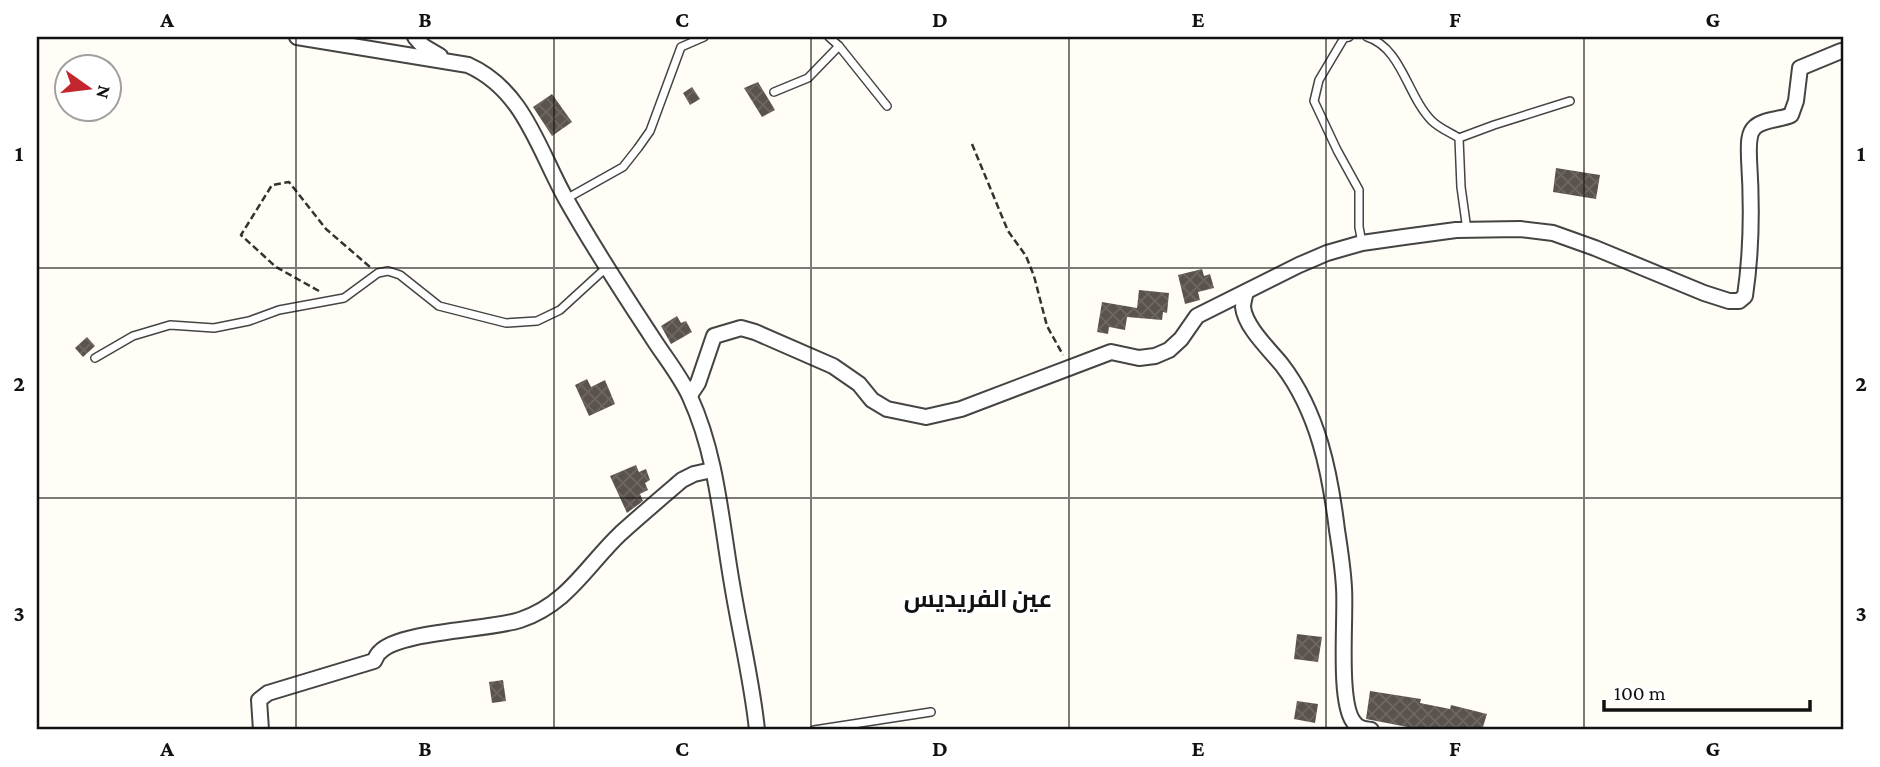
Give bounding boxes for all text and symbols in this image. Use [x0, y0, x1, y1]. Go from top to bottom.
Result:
text: A [159, 6, 174, 32]
text: B [418, 6, 432, 32]
text: C [675, 6, 689, 32]
text: D [932, 6, 948, 32]
text: E [1191, 6, 1205, 32]
text: F [1449, 6, 1461, 32]
text: G [1706, 6, 1721, 32]
north arrow [52, 52, 122, 122]
text: N [92, 83, 116, 101]
text: 1 [15, 140, 24, 166]
text: 1 [1857, 140, 1866, 166]
text: 2 [13, 370, 25, 396]
text: 2 [1855, 370, 1867, 396]
district label: عين الفريديس [904, 585, 1052, 613]
text: 3 [13, 600, 25, 626]
text: 3 [1855, 600, 1867, 626]
scale bar [1604, 669, 1810, 713]
text: 100 m [1614, 681, 1666, 705]
text: A [159, 735, 174, 761]
text: B [418, 735, 432, 761]
text: C [675, 735, 689, 761]
text: D [932, 735, 948, 761]
text: E [1191, 735, 1205, 761]
text: F [1449, 735, 1461, 761]
text: G [1706, 735, 1721, 761]

